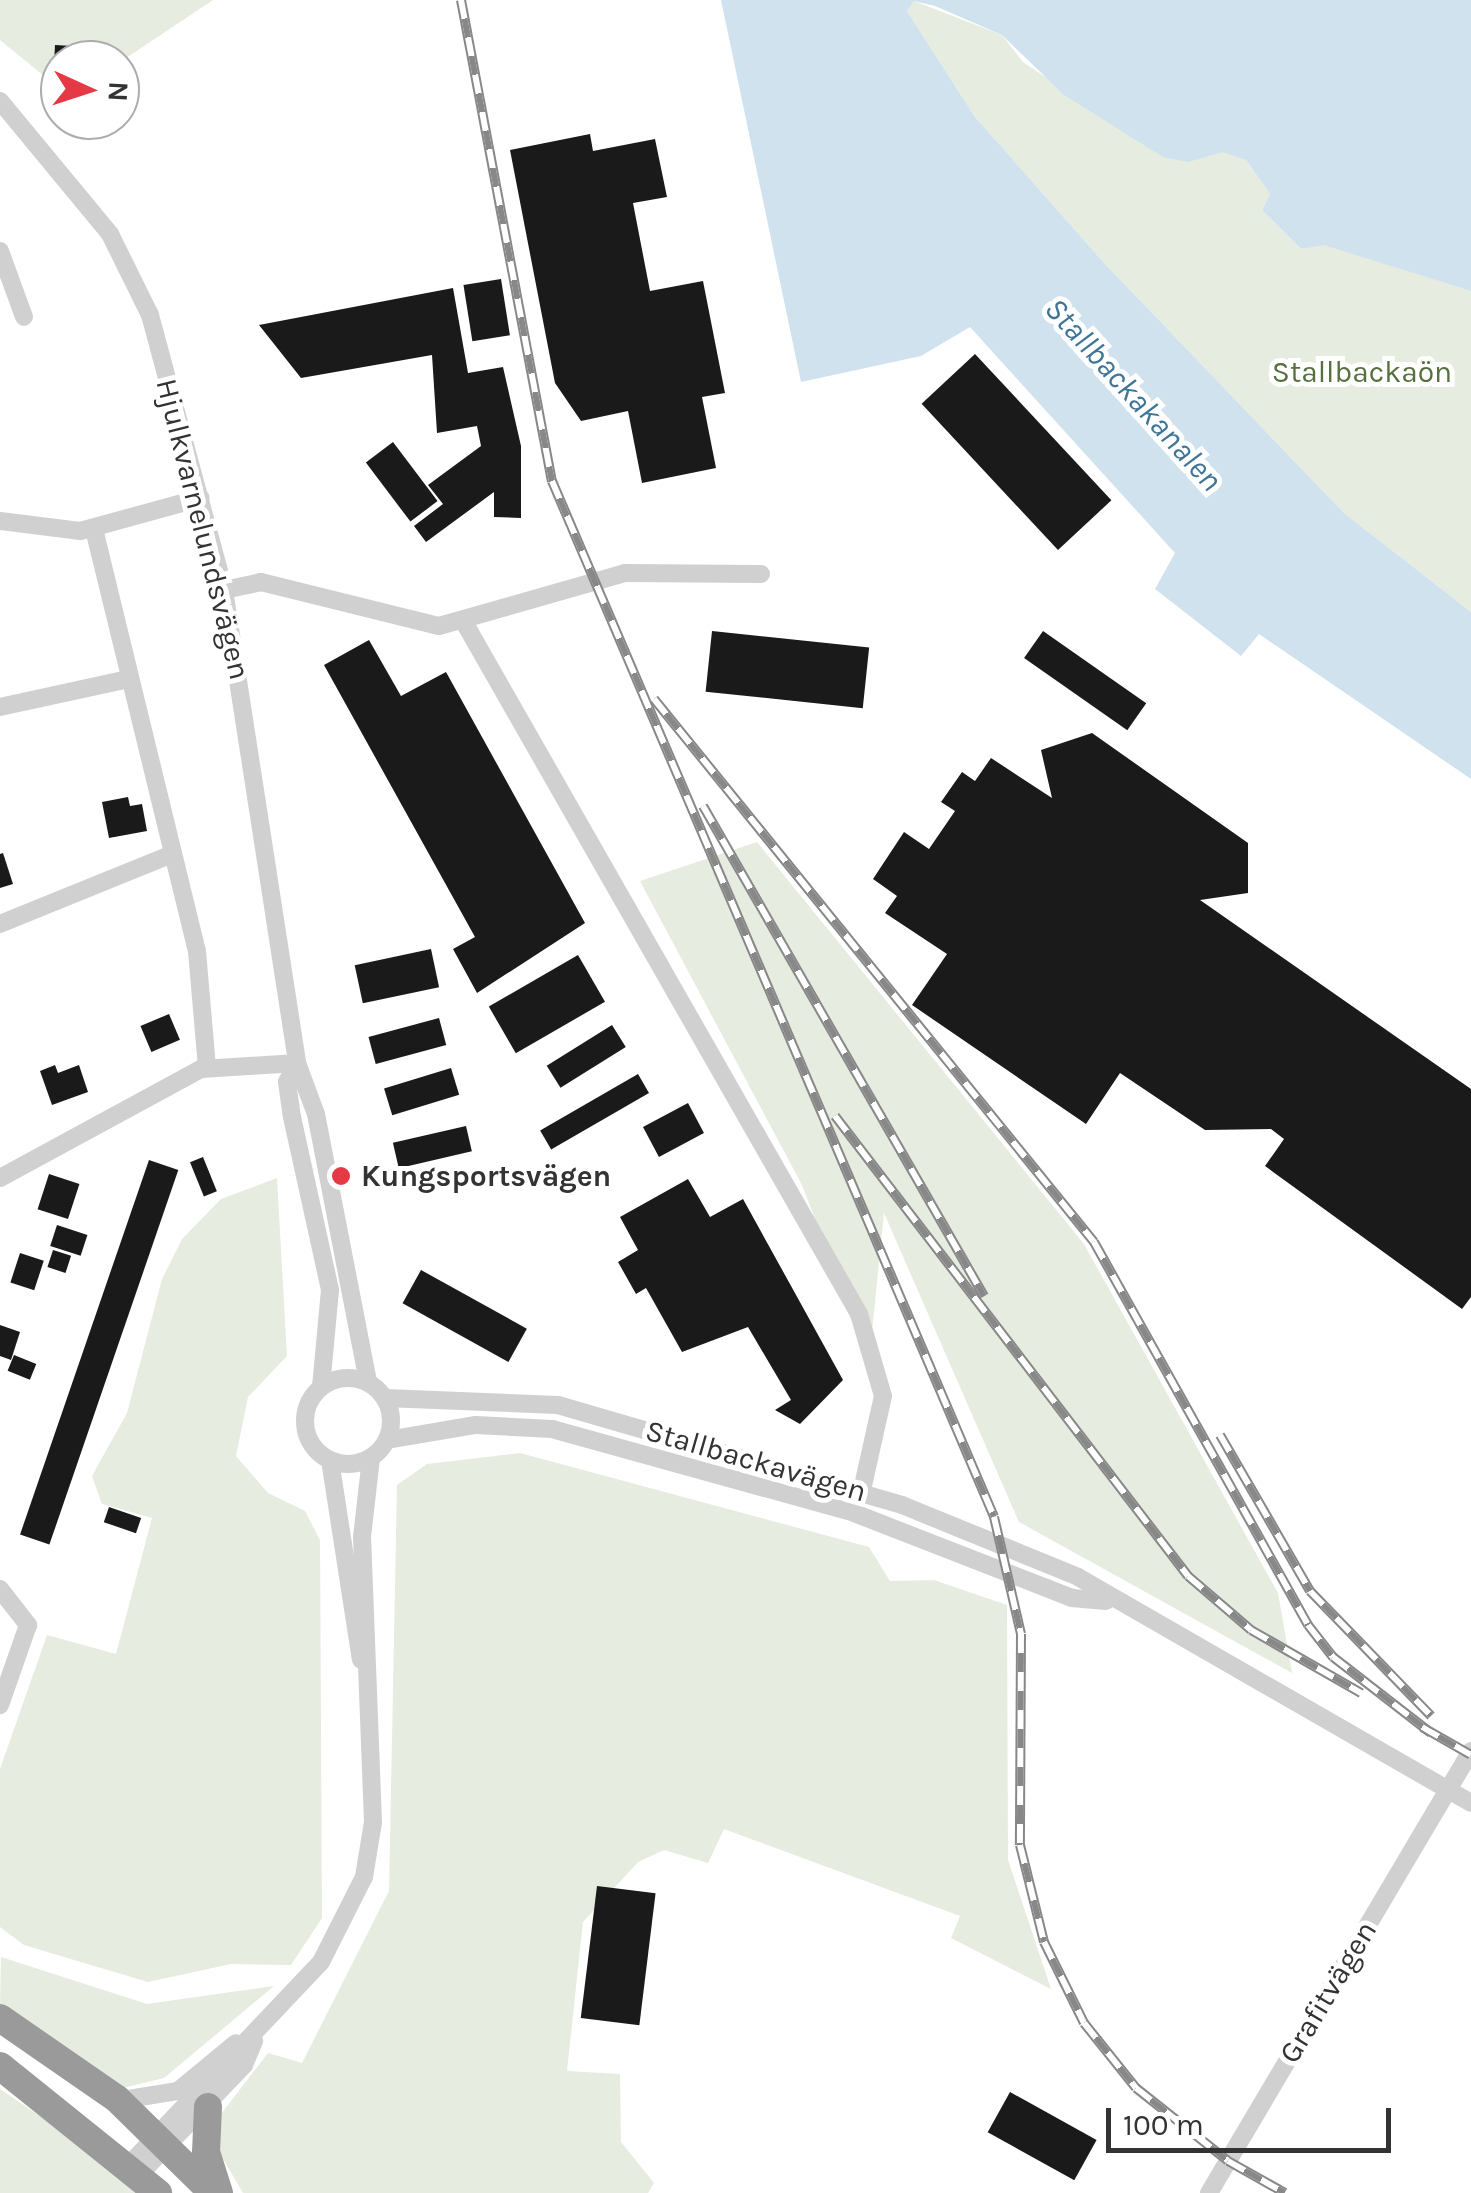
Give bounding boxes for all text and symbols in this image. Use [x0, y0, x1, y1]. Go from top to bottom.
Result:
north arrow [40, 40, 140, 140]
text: N [101, 81, 135, 102]
water label: Stallbackakanalen [1036, 290, 1230, 500]
park label: Stallbackaön [1272, 354, 1452, 390]
street label: Hjulkvarnelundsvägen [148, 375, 258, 683]
place label: Kungsportsvägen [361, 1158, 611, 1194]
marker: Kungsportsvägen [330, 1165, 352, 1187]
street label: Stallbackavägen [641, 1412, 871, 1510]
street label: Grafitvägen [1272, 1914, 1384, 2070]
scale bar [1111, 2088, 1396, 2150]
text: 100 m [1123, 2107, 1204, 2143]

